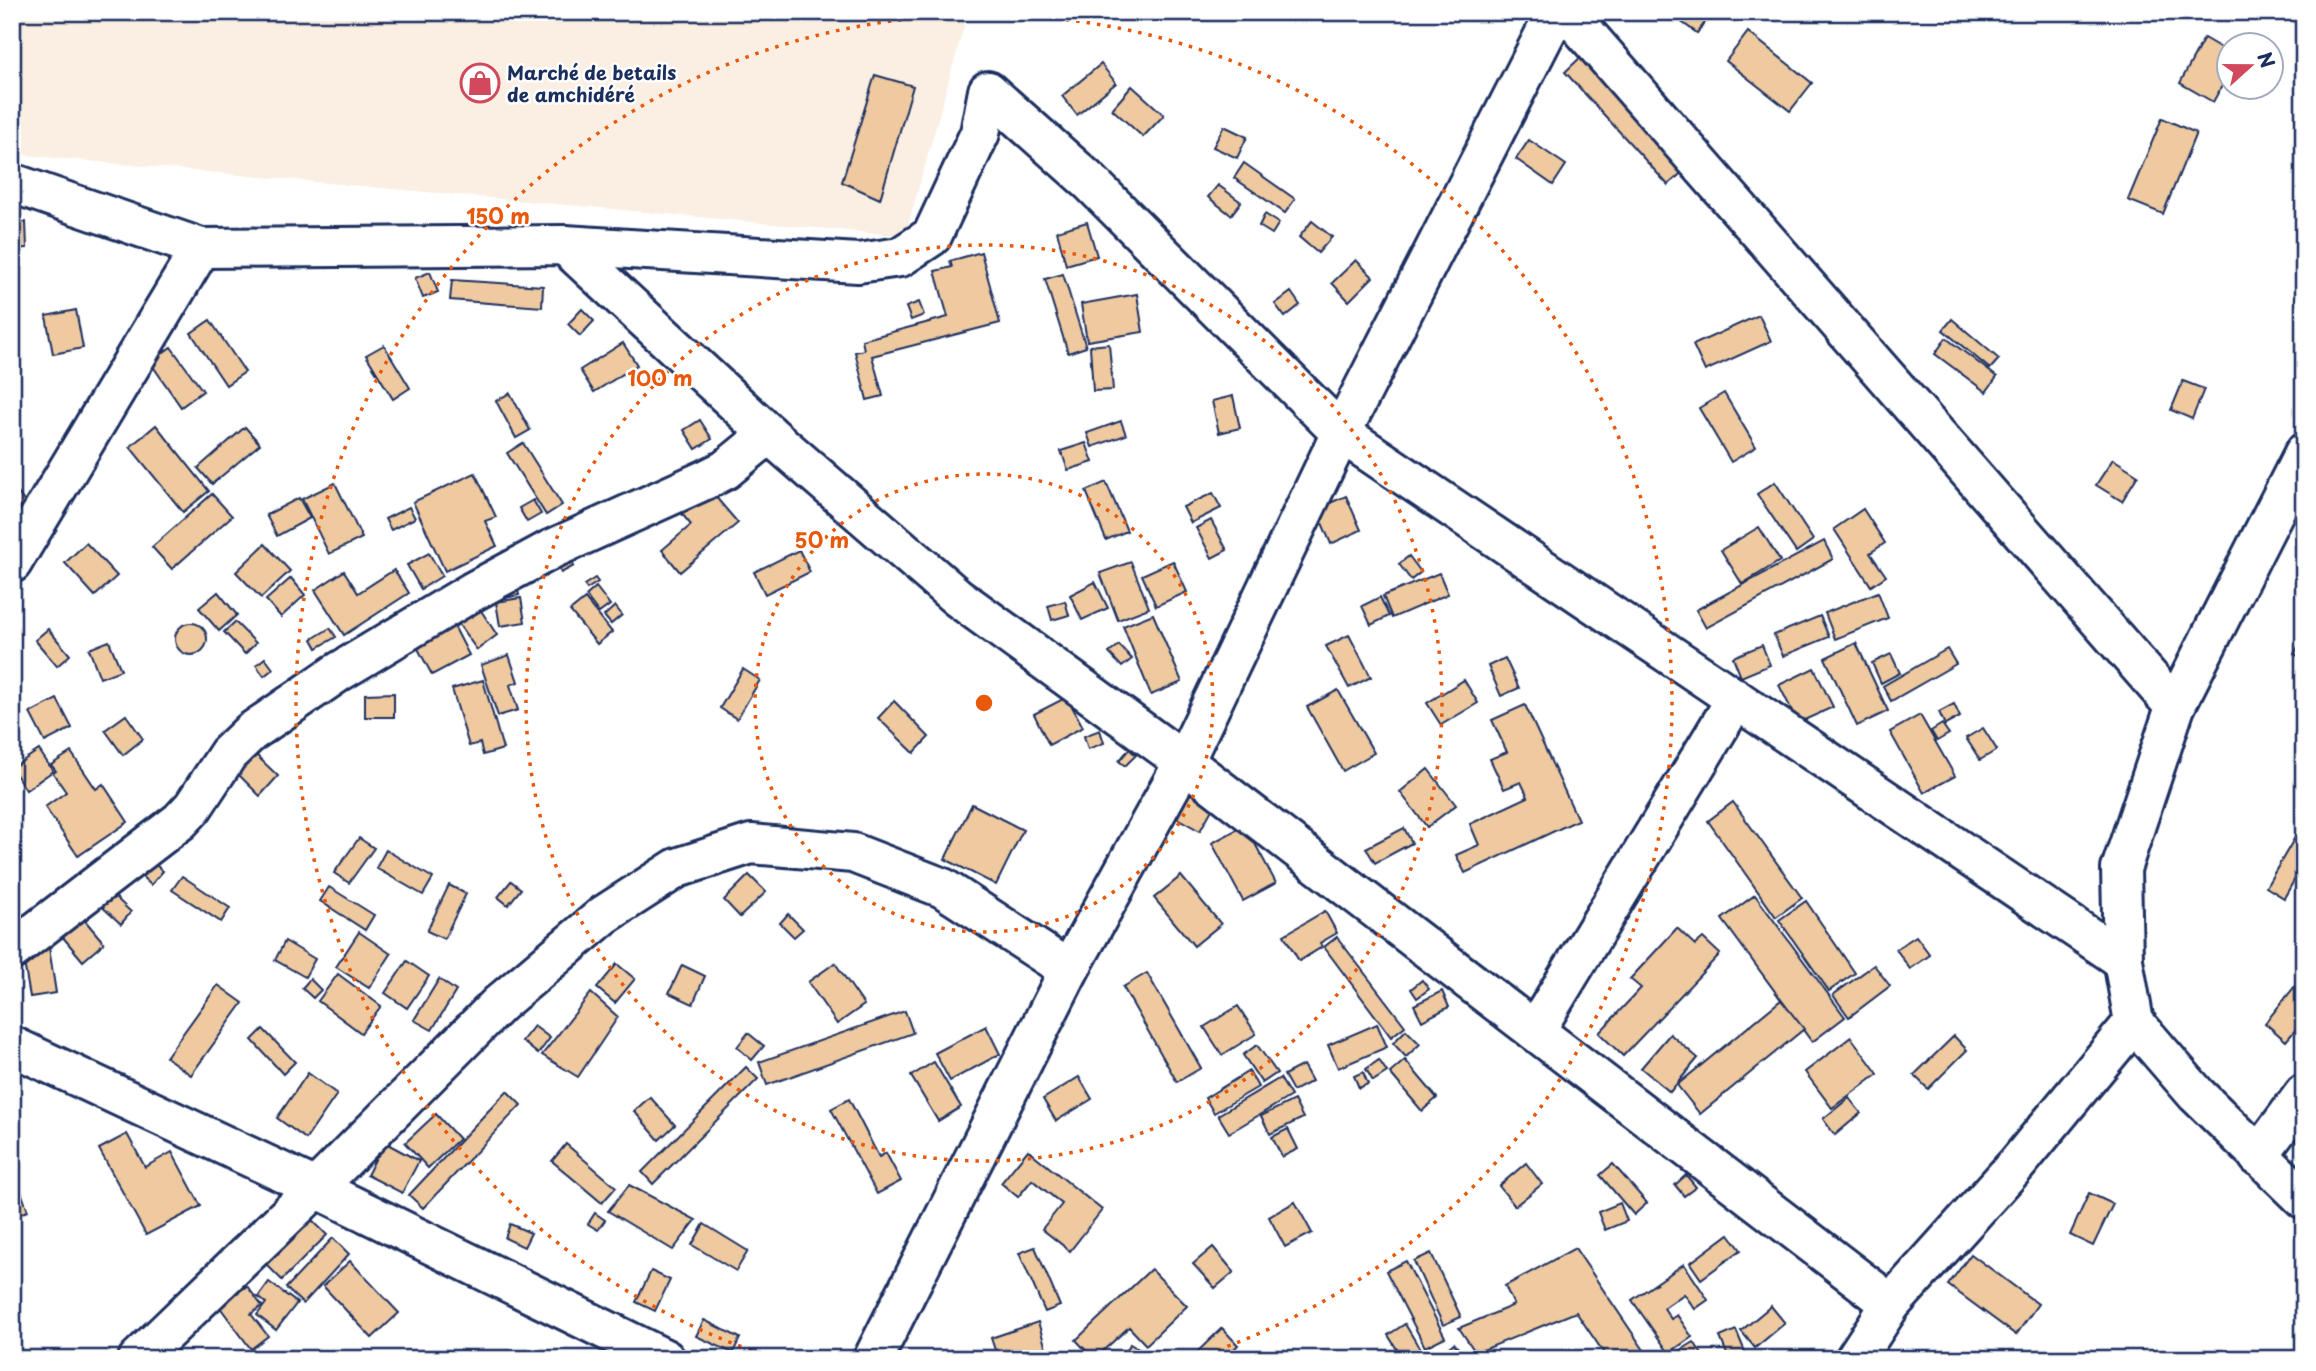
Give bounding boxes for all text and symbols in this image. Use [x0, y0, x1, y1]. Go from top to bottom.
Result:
north arrow [2214, 32, 2284, 102]
text: N [2251, 48, 2283, 72]
place label: Marché de betails de amchidéré [507, 58, 676, 108]
shop icon: Marché de betails de amchidéré [459, 62, 501, 104]
text: 150 m [466, 199, 530, 231]
text: 100 m [627, 361, 693, 393]
text: 50 m [795, 523, 849, 555]
centre of rings [972, 691, 996, 715]

